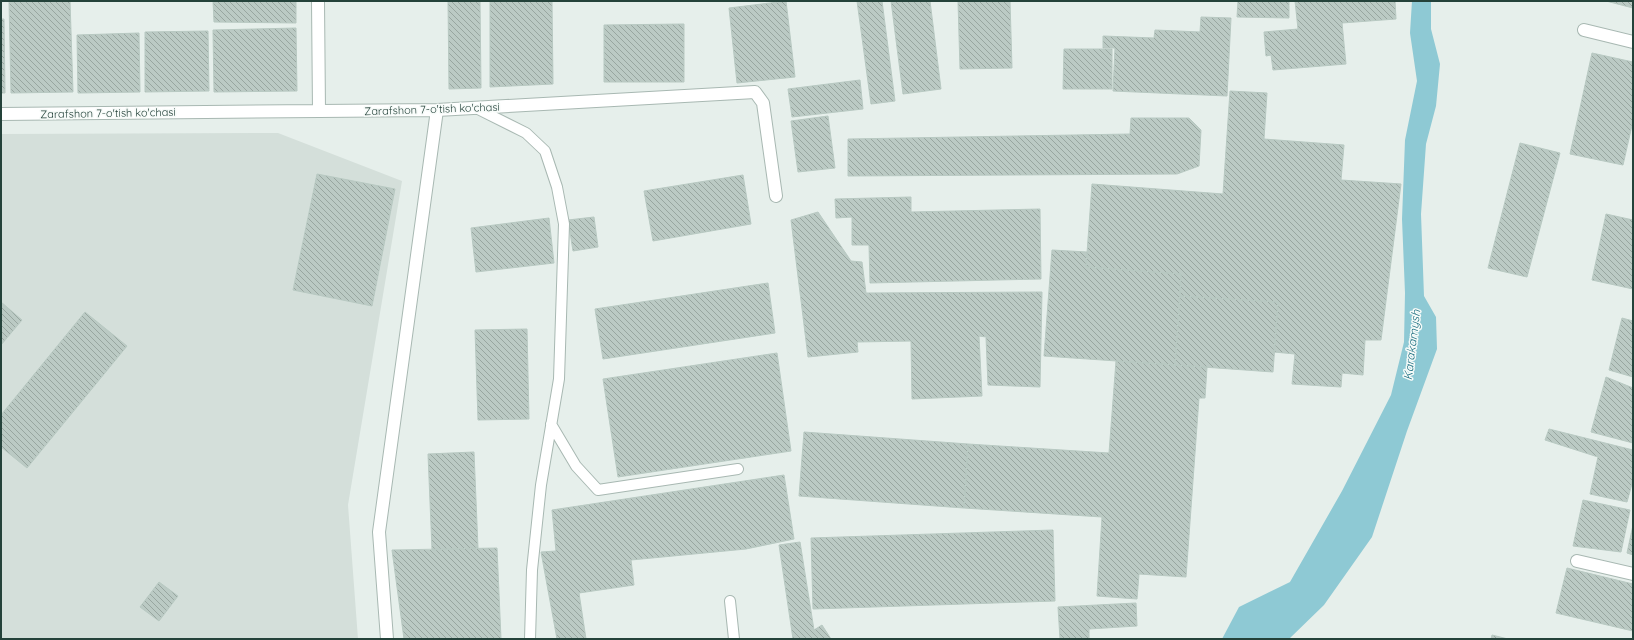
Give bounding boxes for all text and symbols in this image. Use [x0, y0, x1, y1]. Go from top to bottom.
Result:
street label: Zarafshon 7-o'tish ko'chasi [364, 100, 500, 118]
street label: Zarafshon 7-o'tish ko'chasi [40, 105, 176, 121]
water label: Karakamysh [1400, 309, 1423, 381]

